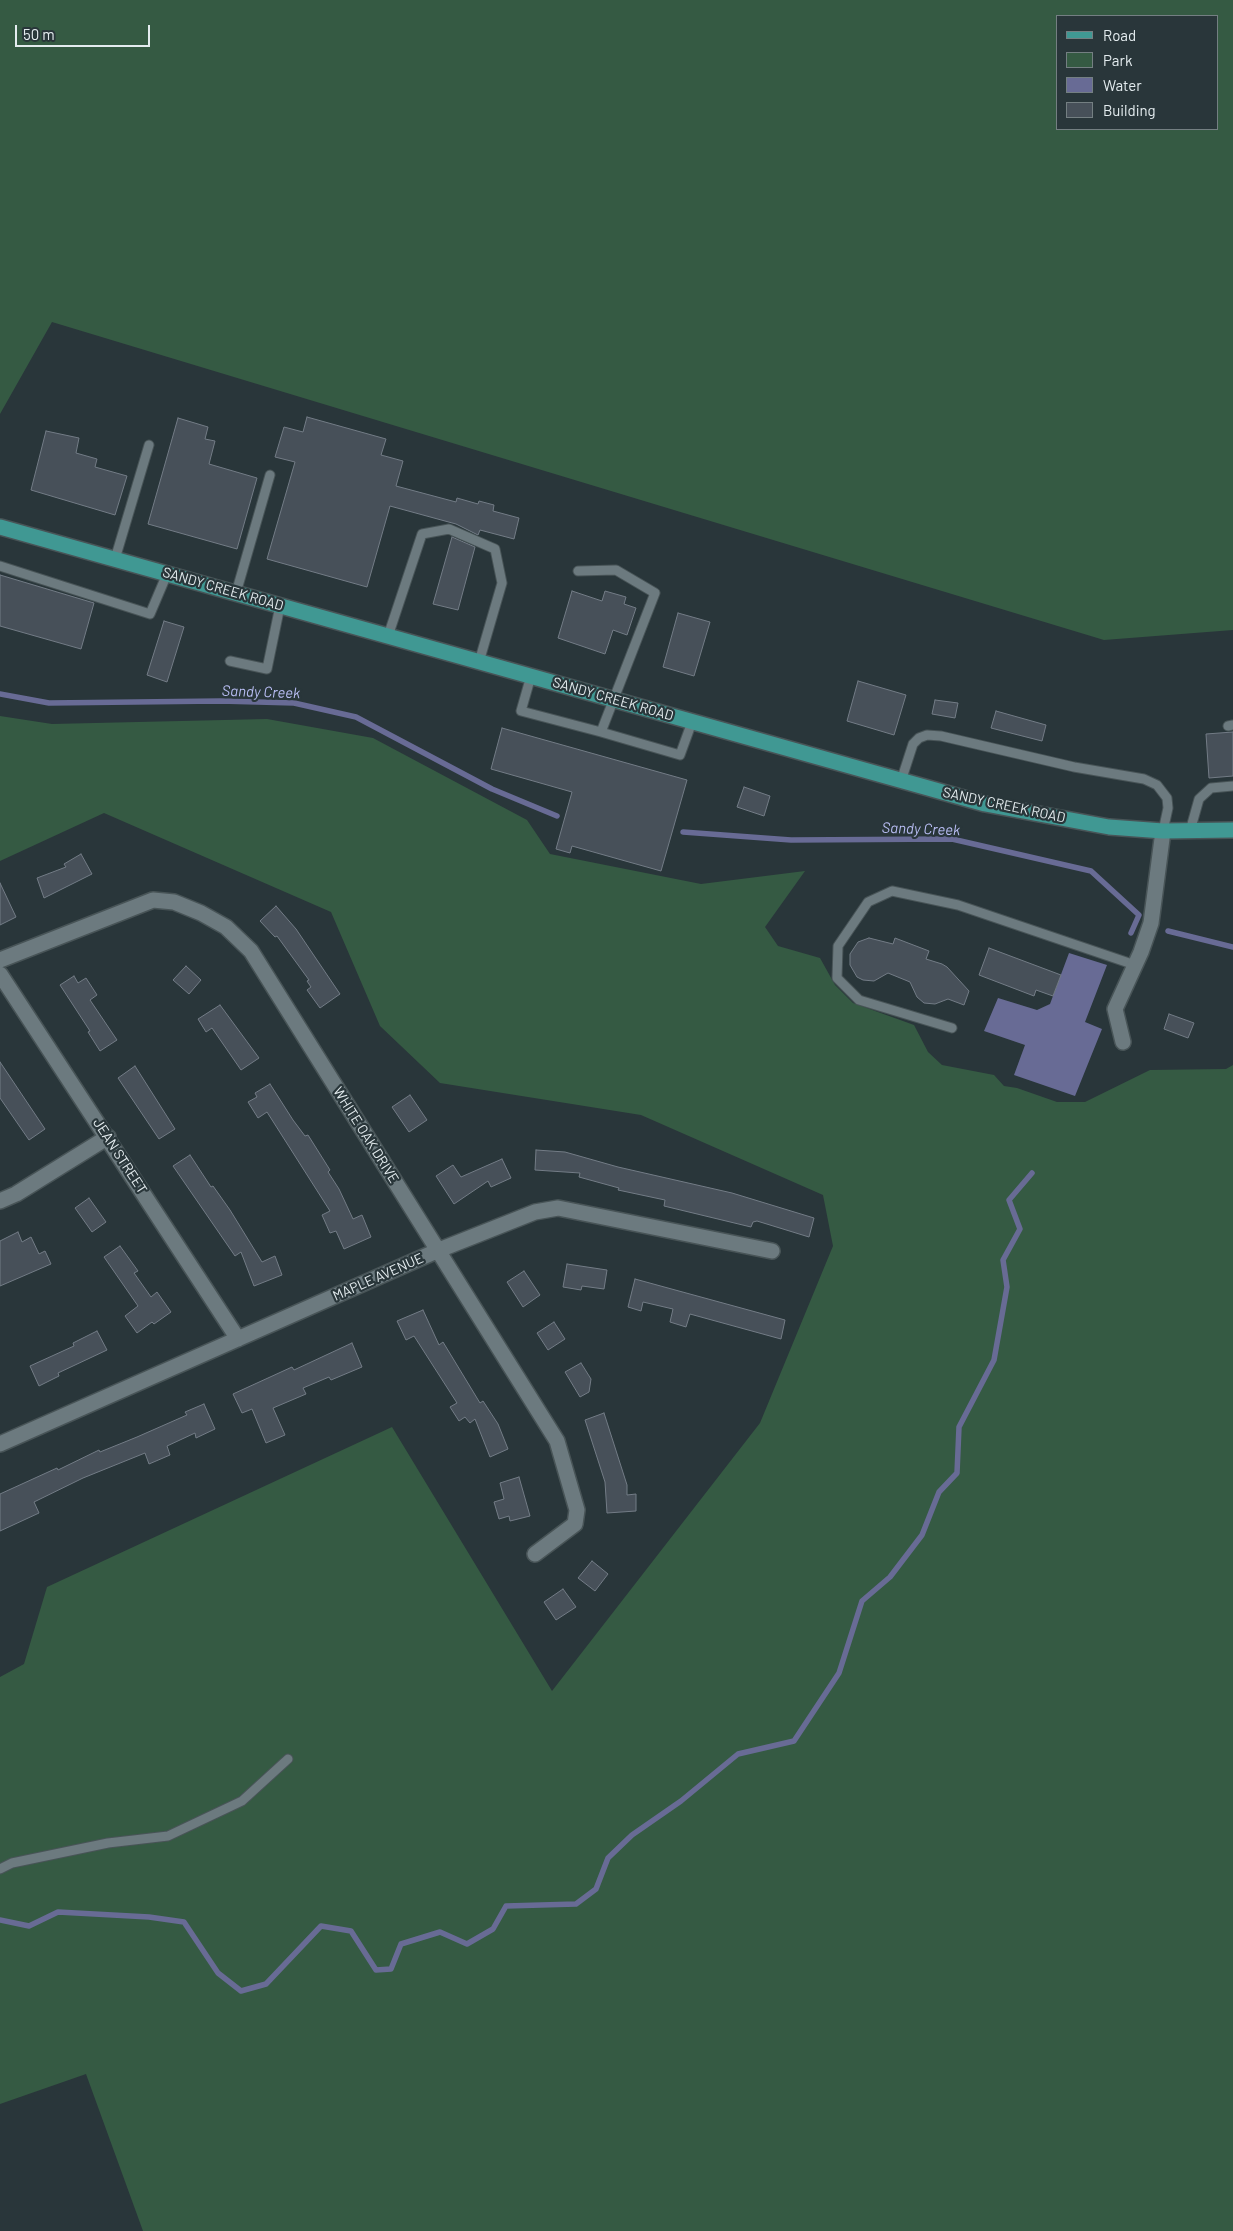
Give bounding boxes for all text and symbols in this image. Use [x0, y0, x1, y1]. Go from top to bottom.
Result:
scale bar [18, 15, 152, 47]
legend [1056, 15, 1218, 130]
text: 50 m [23, 25, 55, 43]
text: Road [1103, 26, 1136, 44]
text: Park [1103, 51, 1132, 69]
text: Water [1103, 76, 1142, 94]
text: Building [1103, 101, 1156, 119]
street label: SANDY CREEK ROAD [161, 564, 285, 614]
street label: SANDY CREEK ROAD [551, 674, 675, 724]
water label: Sandy Creek [221, 682, 301, 702]
street label: SANDY CREEK ROAD [941, 784, 1067, 826]
water label: Sandy Creek [881, 819, 961, 839]
street label: WHITE OAK DRIVE [330, 1084, 402, 1186]
street label: JEAN STREET [89, 1115, 151, 1197]
street label: MAPLE AVENUE [330, 1250, 426, 1304]

